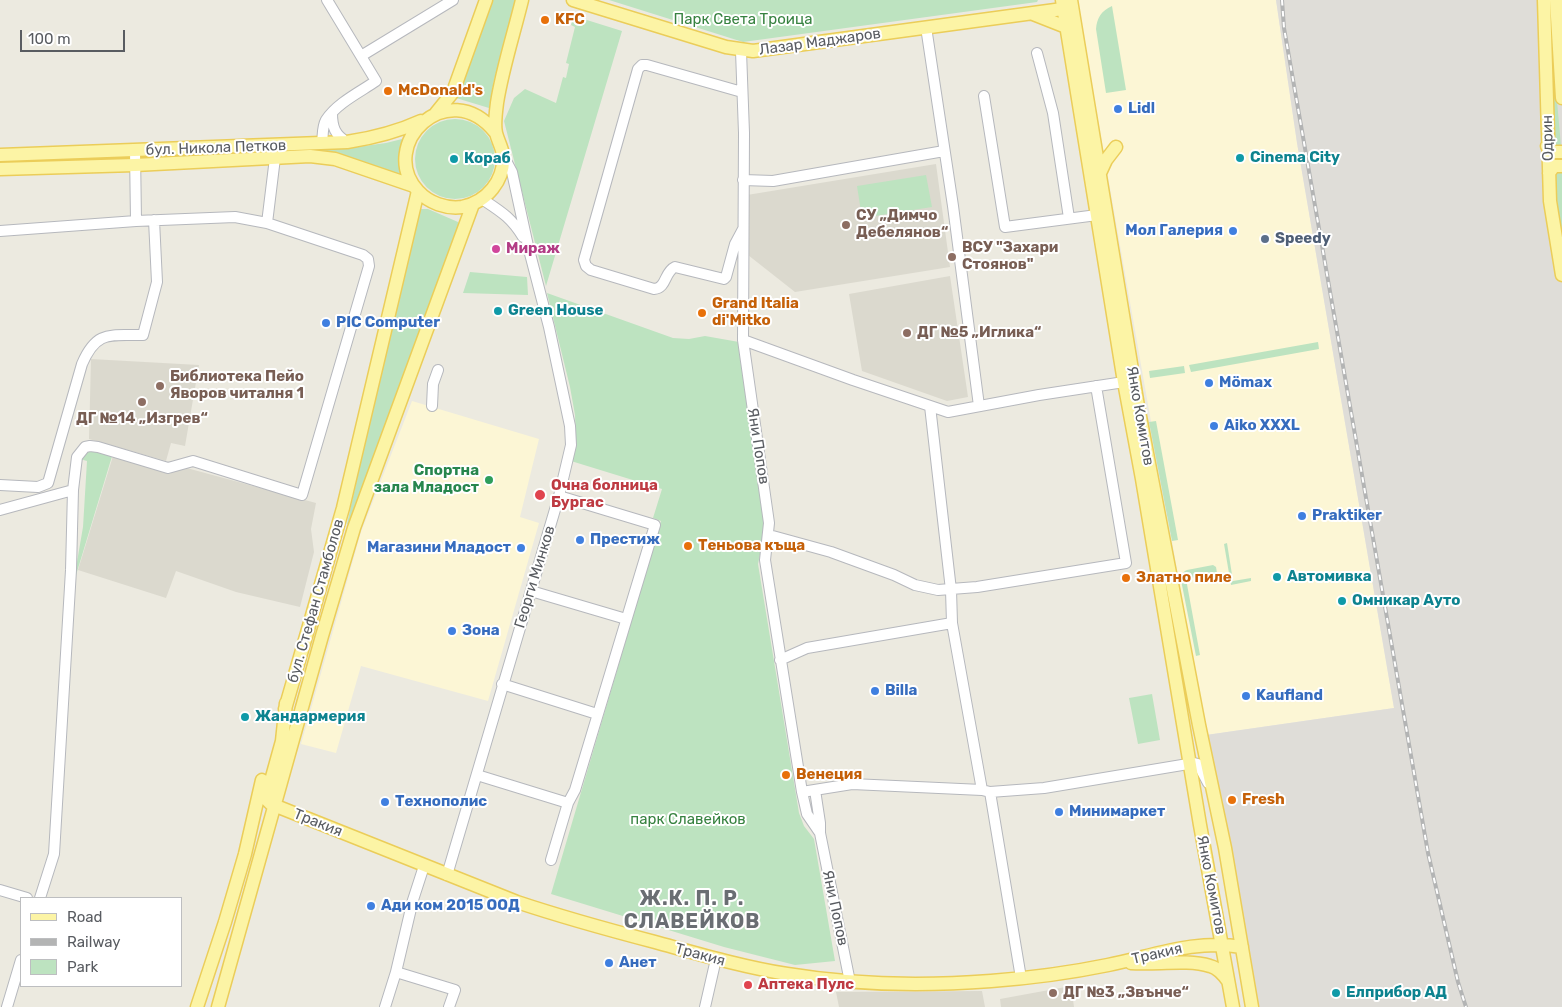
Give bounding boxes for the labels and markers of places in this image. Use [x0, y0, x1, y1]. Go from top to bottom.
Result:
place label: KFC [555, 11, 585, 29]
marker: KFC [539, 14, 551, 26]
place label: McDonald's [398, 82, 483, 100]
marker: McDonald's [382, 85, 394, 97]
place label: Lidl [1128, 100, 1155, 118]
marker: Lidl [1112, 103, 1124, 115]
place label: Cinema City [1250, 149, 1340, 167]
place label: Кораб [464, 150, 511, 168]
marker: Cinema City [1234, 152, 1246, 164]
marker: Кораб [448, 153, 460, 165]
place label: СУ „Димчо Дебелянов“ [856, 207, 948, 242]
marker: СУ „Димчо Дебелянов“ [840, 219, 852, 231]
place label: Мол Галерия [1125, 222, 1223, 240]
marker: Мол Галерия [1227, 225, 1239, 237]
place label: Speedy [1275, 230, 1331, 248]
marker: Speedy [1259, 233, 1271, 245]
place label: ВСУ "Захари Стоянов" [962, 239, 1058, 274]
place label: Мираж [506, 240, 560, 258]
marker: Мираж [490, 243, 502, 255]
marker: ВСУ "Захари Стоянов" [946, 251, 958, 263]
place label: Grand Italia di'Mitko [712, 295, 799, 330]
place label: Green House [508, 302, 603, 320]
marker: Green House [492, 305, 504, 317]
marker: Grand Italia di'Mitko [696, 307, 708, 319]
place label: PIC Computer [336, 314, 440, 332]
marker: PIC Computer [320, 317, 332, 329]
place label: ДГ №5 „Иглика“ [917, 324, 1041, 342]
marker: ДГ №5 „Иглика“ [901, 327, 913, 339]
place label: Библиотека Пейо Яворов читалня 1 [170, 368, 304, 403]
place label: Mömax [1219, 374, 1272, 392]
marker: Mömax [1203, 377, 1215, 389]
marker: Библиотека Пейо Яворов читалня 1 [154, 380, 166, 392]
marker: ДГ №14 „Изгрев“ [136, 396, 148, 408]
place label: ДГ №14 „Изгрев“ [76, 410, 208, 428]
place label: Aiko XXXL [1224, 417, 1300, 435]
marker: Aiko XXXL [1208, 420, 1220, 432]
place label: Спортна зала Младост [374, 462, 479, 497]
marker: Спортна зала Младост [483, 474, 495, 486]
place label: Oчна болница Бургас [551, 477, 658, 512]
marker: Oчна болница Бургас [533, 488, 547, 502]
place label: Praktiker [1312, 507, 1382, 525]
marker: Praktiker [1296, 510, 1308, 522]
place label: Престиж [590, 531, 660, 549]
marker: Престиж [574, 534, 586, 546]
place label: Теньова къща [698, 537, 805, 555]
place label: Магазини Mладост [367, 539, 511, 557]
marker: Теньова къща [682, 540, 694, 552]
marker: Магазини Mладост [515, 542, 527, 554]
place label: Автомивка [1287, 568, 1372, 586]
place label: Златно пиле [1136, 569, 1232, 587]
marker: Автомивка [1271, 571, 1283, 583]
marker: Златно пиле [1120, 572, 1132, 584]
place label: Омникар Ауто [1352, 592, 1460, 610]
marker: Омникар Ауто [1336, 595, 1348, 607]
place label: Зона [462, 622, 500, 640]
marker: Зона [446, 625, 458, 637]
place label: Billa [885, 682, 917, 700]
marker: Billa [869, 685, 881, 697]
place label: Kaufland [1256, 687, 1323, 705]
marker: Kaufland [1240, 690, 1252, 702]
place label: Жандармерия [255, 708, 365, 726]
marker: Жандармерия [239, 711, 251, 723]
place label: Венеция [796, 766, 862, 784]
marker: Венеция [780, 769, 792, 781]
place label: Fresh [1242, 791, 1285, 809]
place label: Технополис [395, 793, 487, 811]
marker: Fresh [1226, 794, 1238, 806]
marker: Технополис [379, 796, 391, 808]
place label: Минимаркет [1069, 803, 1165, 821]
marker: Минимаркет [1053, 806, 1065, 818]
place label: Ади ком 2015 ООД [381, 897, 520, 915]
marker: Ади ком 2015 ООД [365, 900, 377, 912]
place label: Анет [619, 954, 656, 972]
marker: Анет [603, 957, 615, 969]
place label: Аптека Пулс [758, 976, 854, 994]
marker: Аптека Пулс [742, 979, 754, 991]
place label: ДГ №3 „Звънче“ [1063, 984, 1189, 1002]
place label: Елприбор АД [1346, 984, 1447, 1002]
marker: ДГ №3 „Звънче“ [1047, 987, 1059, 999]
marker: Елприбор АД [1330, 987, 1342, 999]

